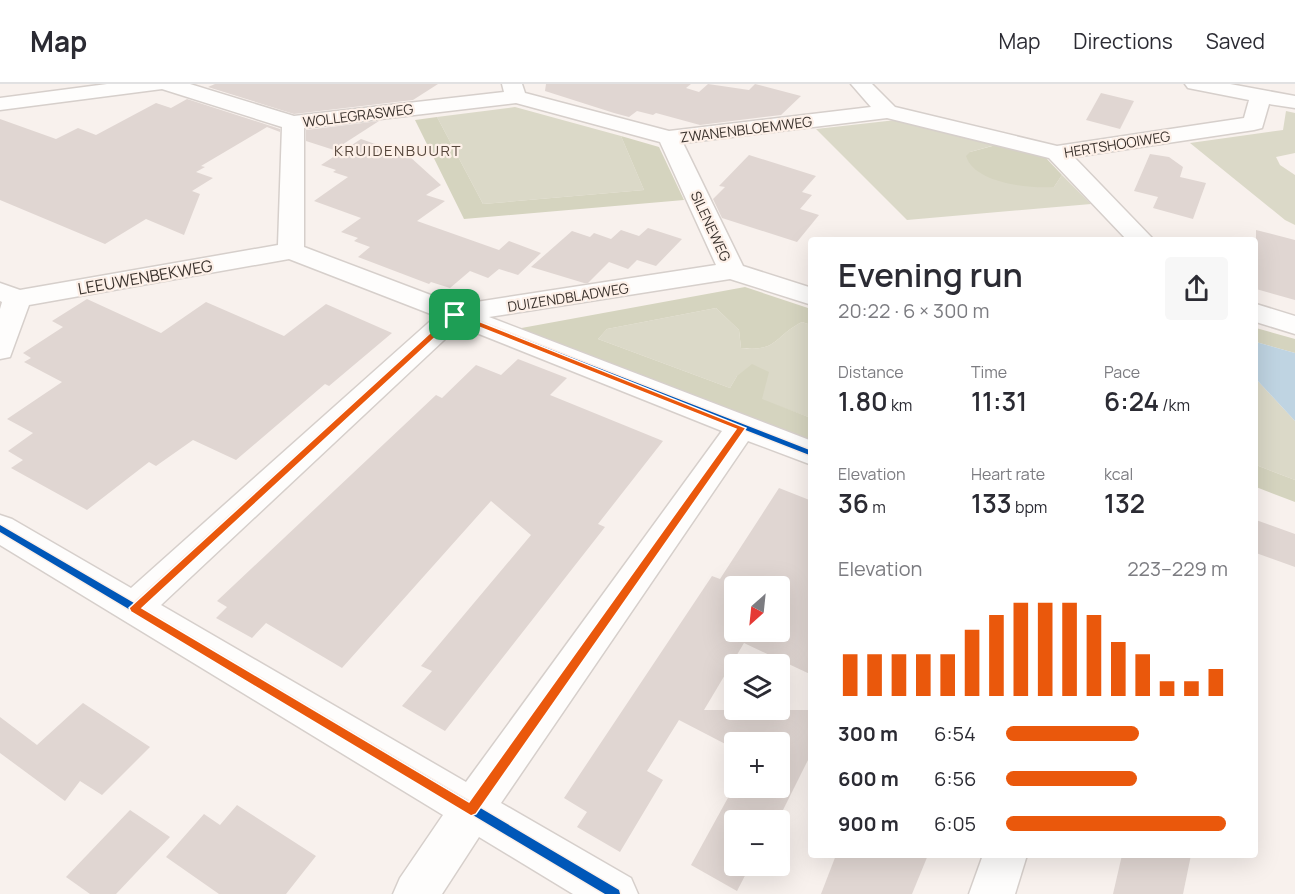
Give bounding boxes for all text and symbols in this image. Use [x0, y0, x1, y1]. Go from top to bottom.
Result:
text: Map [30, 22, 87, 60]
text: Map [999, 27, 1040, 55]
text: Directions [1073, 27, 1173, 55]
text: Saved [1206, 27, 1265, 55]
street label: WOLLEGRASWEG [302, 99, 414, 131]
street label: ZWANENBLOEMWEG [679, 111, 813, 147]
street label: HERTSHOOIWEG [1063, 126, 1171, 162]
district label: KRUIDENBUURT [334, 140, 462, 161]
street label: SILENEWEG [687, 188, 736, 264]
text: Evening run [838, 252, 1023, 297]
street label: LEEUWENBEKWEG [76, 254, 214, 300]
button: share [1165, 257, 1228, 320]
street label: DUIZENDBLADWEG [506, 278, 630, 316]
pin [429, 289, 480, 340]
text: 20:22 · 6 × 300 m [838, 297, 990, 324]
icon: arrive [438, 298, 471, 331]
text: Distance [838, 361, 904, 383]
text: Time [971, 361, 1007, 383]
text: Pace [1104, 361, 1140, 383]
text: 1.80 [838, 383, 888, 419]
text: 11:31 [971, 383, 1027, 419]
text: 6:24 [1104, 383, 1159, 419]
text: km [888, 394, 912, 416]
text: /km [1159, 394, 1190, 416]
text: Elevation [838, 463, 906, 485]
text: Heart rate [971, 463, 1045, 485]
text: kcal [1104, 463, 1133, 485]
text: 36 [838, 485, 869, 521]
text: 133 [971, 485, 1012, 521]
text: 132 [1104, 485, 1145, 521]
text: m [869, 496, 886, 518]
text: bpm [1012, 496, 1047, 518]
text: Elevation [838, 555, 922, 582]
text: 223–229 m [1127, 555, 1228, 582]
north arrow [724, 576, 790, 642]
map controls [724, 576, 790, 876]
button: layers [724, 654, 790, 720]
text: 300 m [838, 720, 898, 747]
text: 6:54 [934, 720, 976, 747]
button: + [724, 732, 790, 798]
text: 600 m [838, 765, 899, 792]
text: 6:56 [934, 765, 976, 792]
button: − [724, 810, 790, 876]
text: 900 m [838, 810, 899, 837]
text: 6:05 [934, 810, 976, 837]

